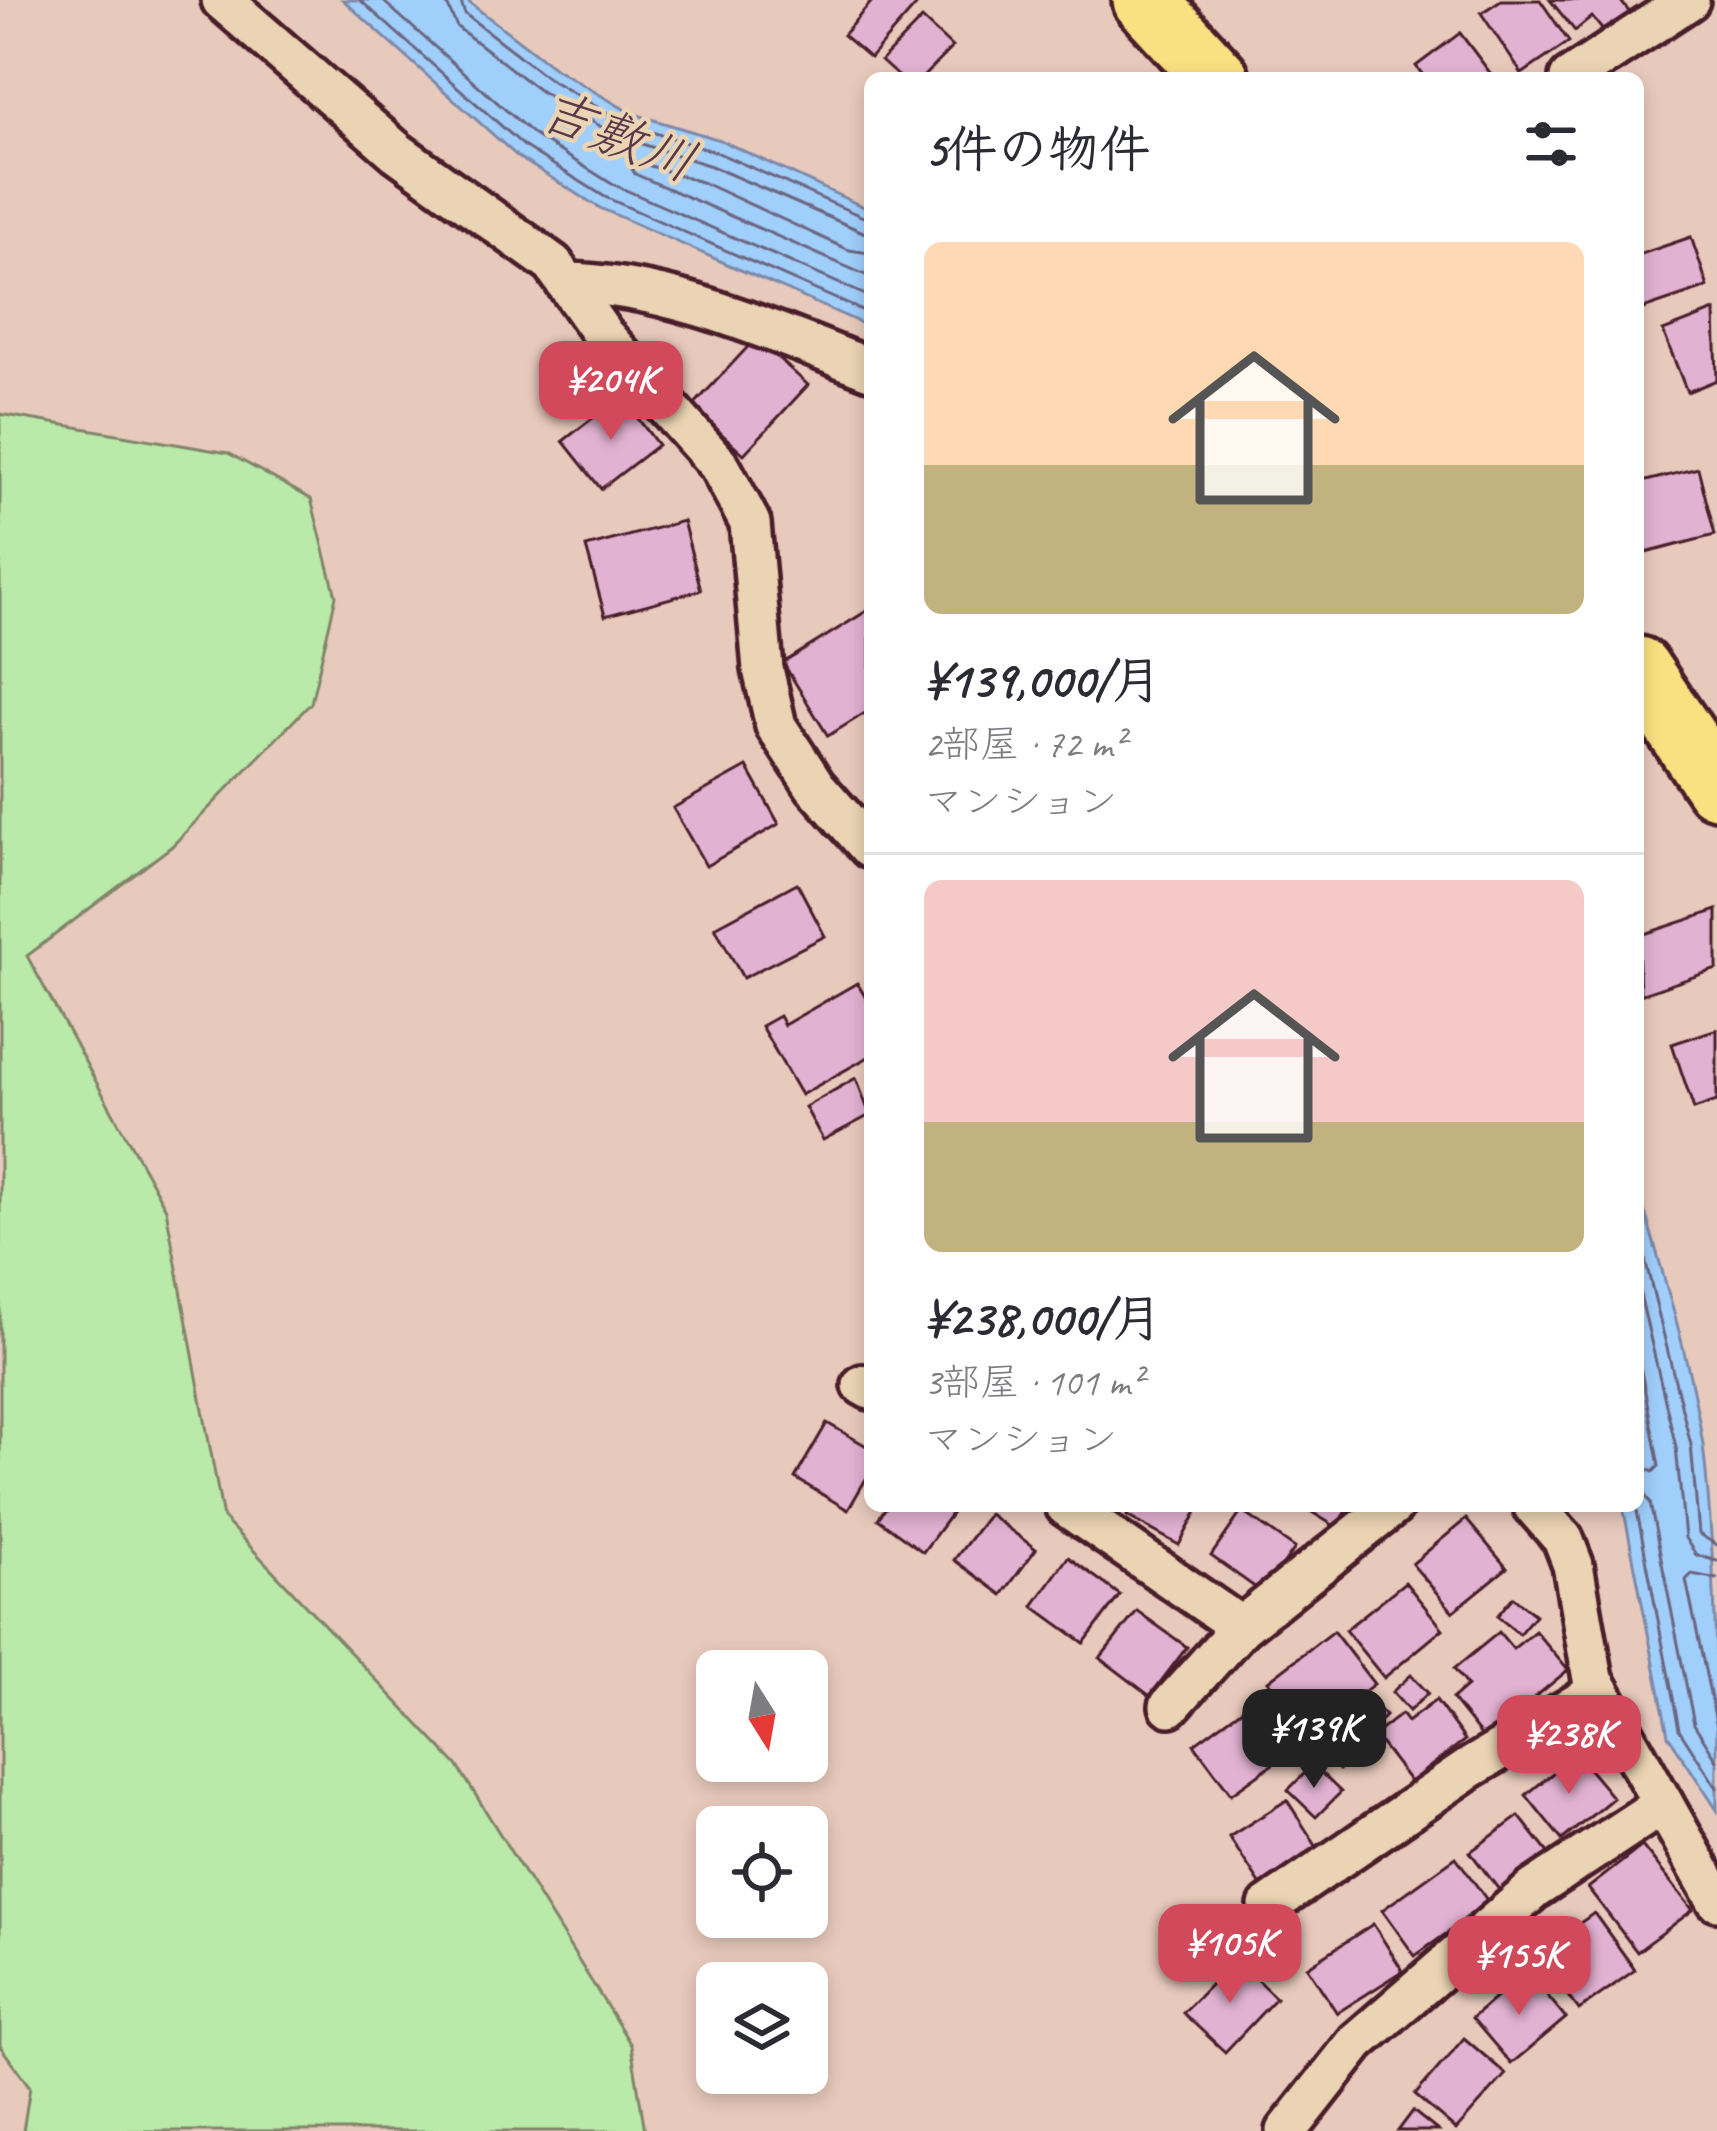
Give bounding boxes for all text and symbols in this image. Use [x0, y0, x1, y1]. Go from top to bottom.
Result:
water label: 吉敷川 [530, 75, 706, 197]
icon: filters [1518, 111, 1584, 177]
text: 5件の物件 [924, 117, 1150, 181]
icon: home [1146, 320, 1362, 536]
pin: ¥204K [527, 341, 695, 443]
text: ¥204K [566, 355, 656, 404]
text: ¥139,000/月 [924, 648, 1162, 712]
text: 2部屋 · 72 m² [924, 720, 1125, 769]
text: マンション [924, 777, 1117, 826]
icon: home [1146, 958, 1362, 1174]
text: ¥238,000/月 [924, 1286, 1163, 1350]
text: 3部屋 · 101 m² [924, 1358, 1142, 1407]
text: マンション [924, 1415, 1117, 1464]
north arrow [696, 1650, 828, 1782]
map controls [696, 1650, 828, 2094]
pin: ¥139K [1230, 1689, 1398, 1791]
pin: ¥238K [1485, 1695, 1653, 1797]
text: ¥139K [1269, 1703, 1359, 1752]
text: ¥238K [1524, 1709, 1614, 1758]
button: locate [696, 1806, 828, 1938]
pin: ¥105K [1146, 1904, 1314, 2006]
pin: ¥155K [1435, 1916, 1603, 2018]
text: ¥105K [1185, 1918, 1275, 1967]
text: ¥155K [1475, 1930, 1563, 1979]
button: layers [696, 1962, 828, 2094]

